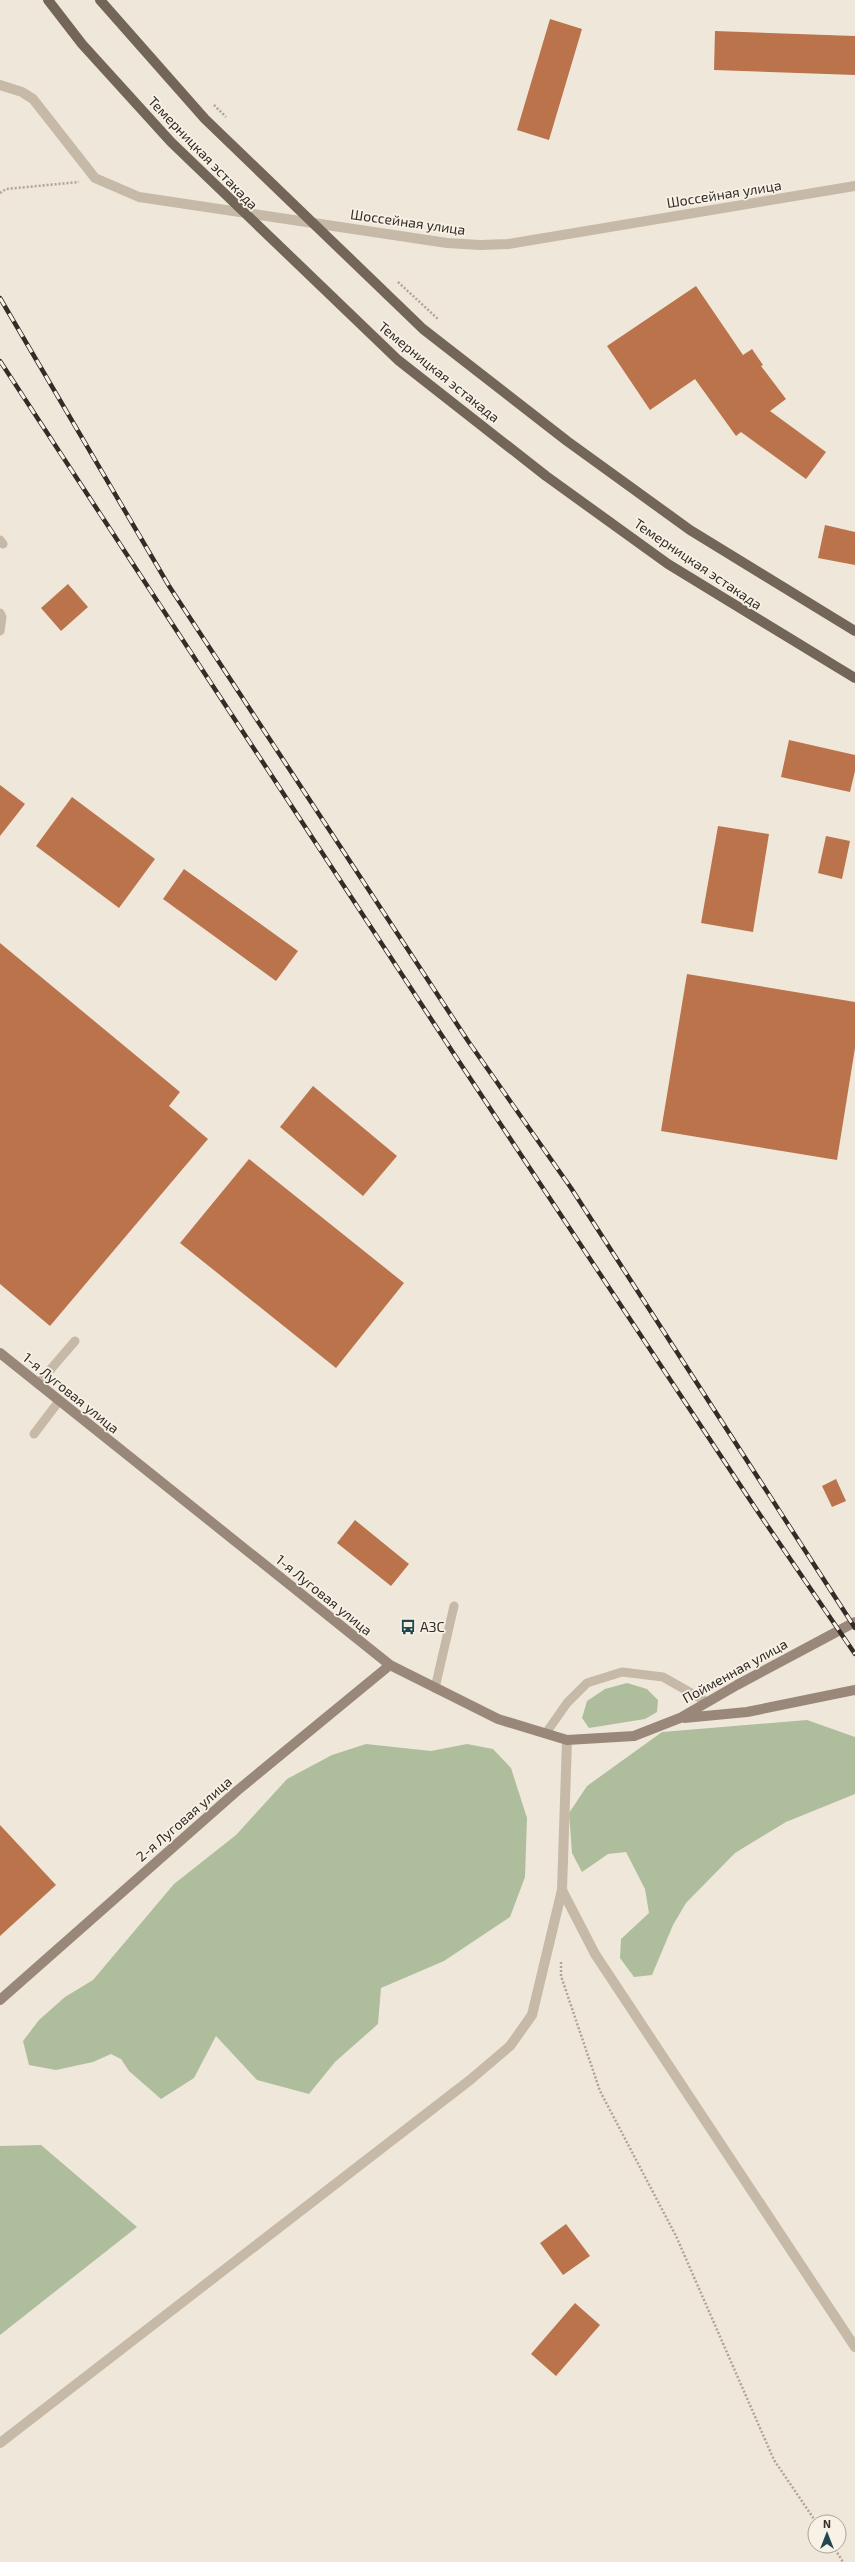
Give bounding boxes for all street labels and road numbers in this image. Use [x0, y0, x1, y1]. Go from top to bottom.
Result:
street label: Темерницкая эстакада [145, 93, 262, 213]
street label: Шоссейная улица [665, 176, 783, 211]
street label: Шоссейная улица [349, 205, 467, 238]
street label: Темерницкая эстакада [375, 318, 503, 426]
street label: Темерницкая эстакада [631, 514, 765, 613]
street label: 1-я Луговая улица [20, 1349, 123, 1437]
street label: 1-я Луговая улица [273, 1551, 376, 1639]
street label: Пойменная улица [679, 1635, 790, 1706]
street label: 2-я Луговая улица [132, 1772, 235, 1865]

